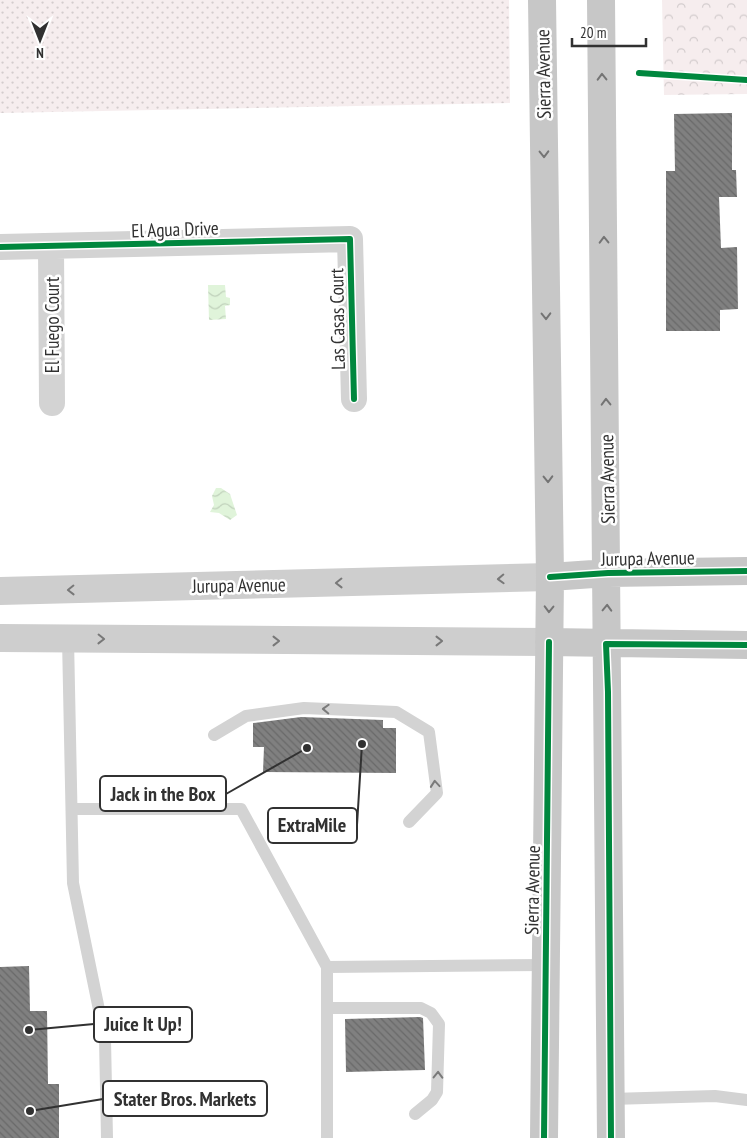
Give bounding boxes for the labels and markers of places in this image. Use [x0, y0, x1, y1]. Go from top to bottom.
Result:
callout: Jack in the Box [100, 776, 226, 811]
callout: ExtraMile [268, 808, 357, 843]
callout: Juice It Up! [94, 1007, 192, 1042]
callout: Stater Bros. Markets [103, 1081, 267, 1116]

